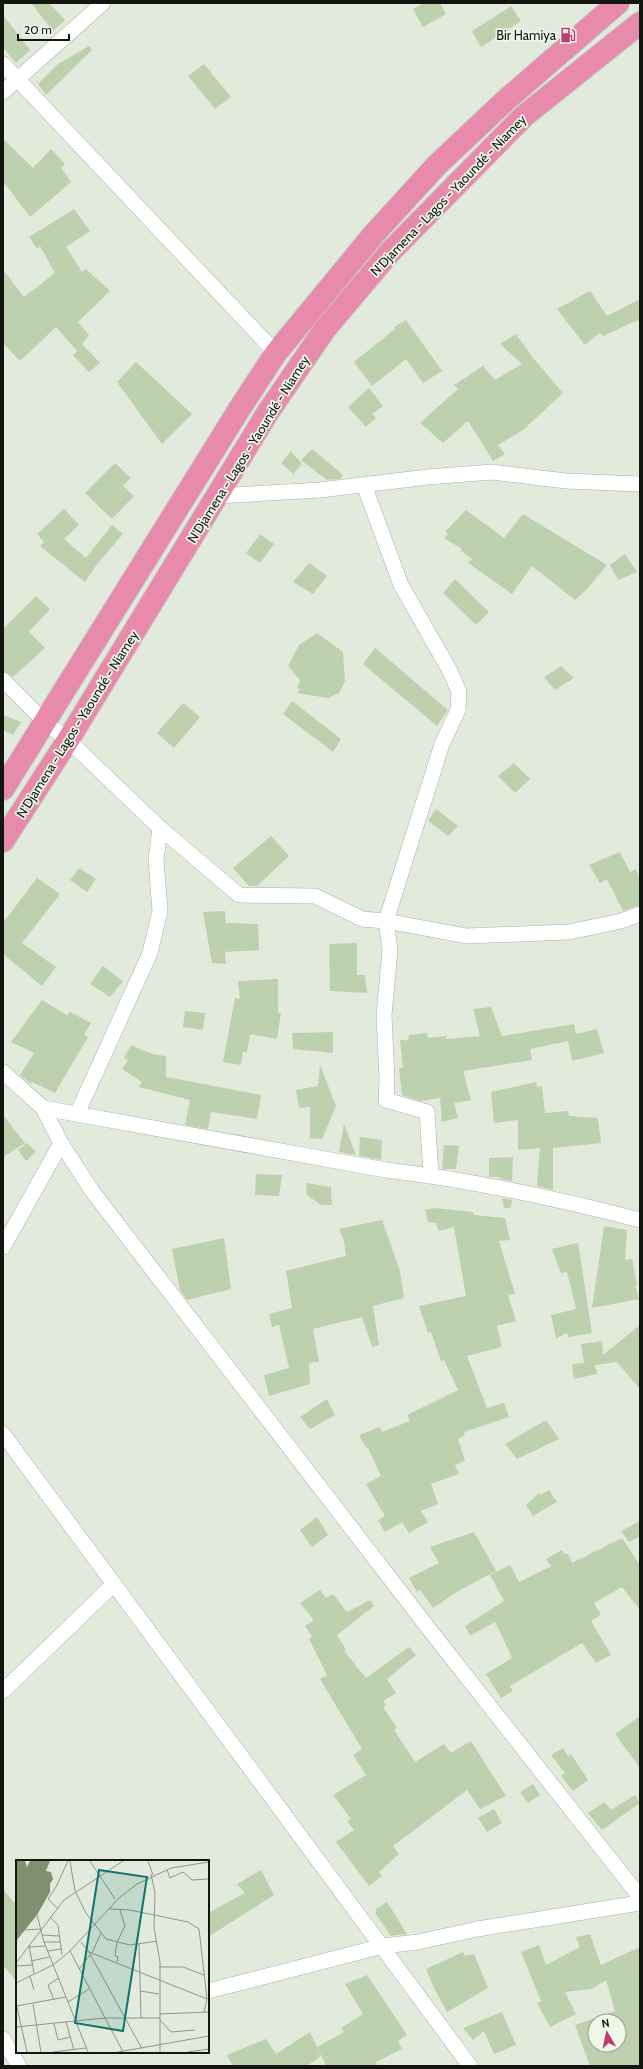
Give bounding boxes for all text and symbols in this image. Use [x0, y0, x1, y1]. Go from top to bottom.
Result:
scale bar [18, 16, 69, 42]
text: 20 m [24, 22, 52, 37]
fuel station icon: Bir Hamiya [559, 26, 577, 44]
place label: Bir Hamiya [496, 27, 557, 43]
street label: N'Djamena - Lagos - Yaoundé - Niamey [367, 111, 530, 280]
street label: N'Djamena - Lagos - Yaoundé - Niamey [184, 352, 314, 546]
street label: N'Djamena - Lagos - Yaoundé - Niamey [13, 627, 143, 821]
inset map [16, 1860, 209, 2053]
north arrow [587, 2013, 627, 2053]
text: N [600, 2016, 610, 2031]

